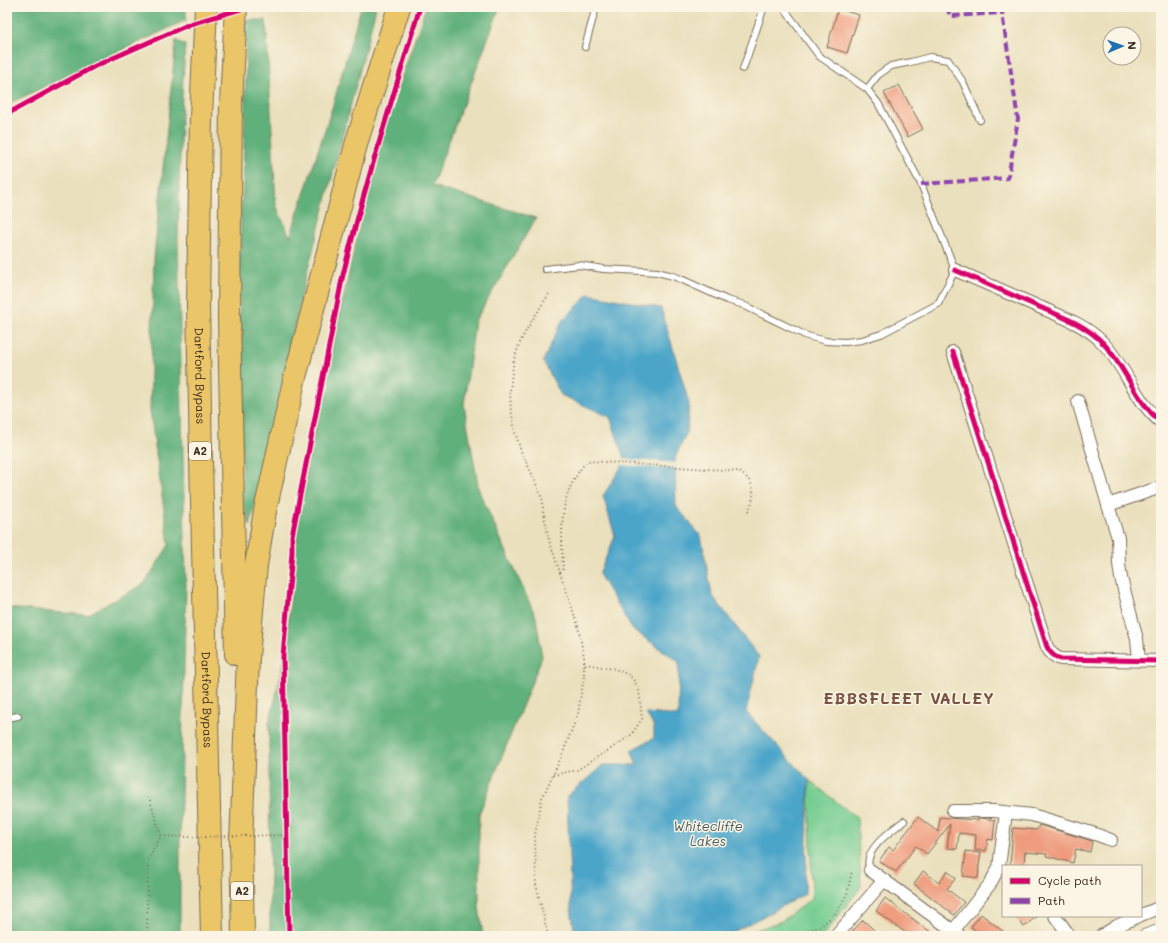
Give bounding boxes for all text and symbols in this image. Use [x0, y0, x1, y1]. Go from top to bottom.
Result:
north arrow [1102, 26, 1142, 66]
text: N [1125, 41, 1140, 50]
street label: Dartford Bypass [191, 327, 209, 424]
road number: A2 [189, 442, 211, 460]
street label: Dartford Bypass [198, 651, 217, 748]
district label: EBBSFLEET VALLEY [823, 687, 995, 708]
water label: Whitecliffe Lakes [673, 817, 743, 849]
legend [1002, 865, 1142, 917]
text: Cycle path [1038, 872, 1101, 888]
road number: A2 [231, 882, 253, 900]
text: Path [1038, 892, 1065, 908]

